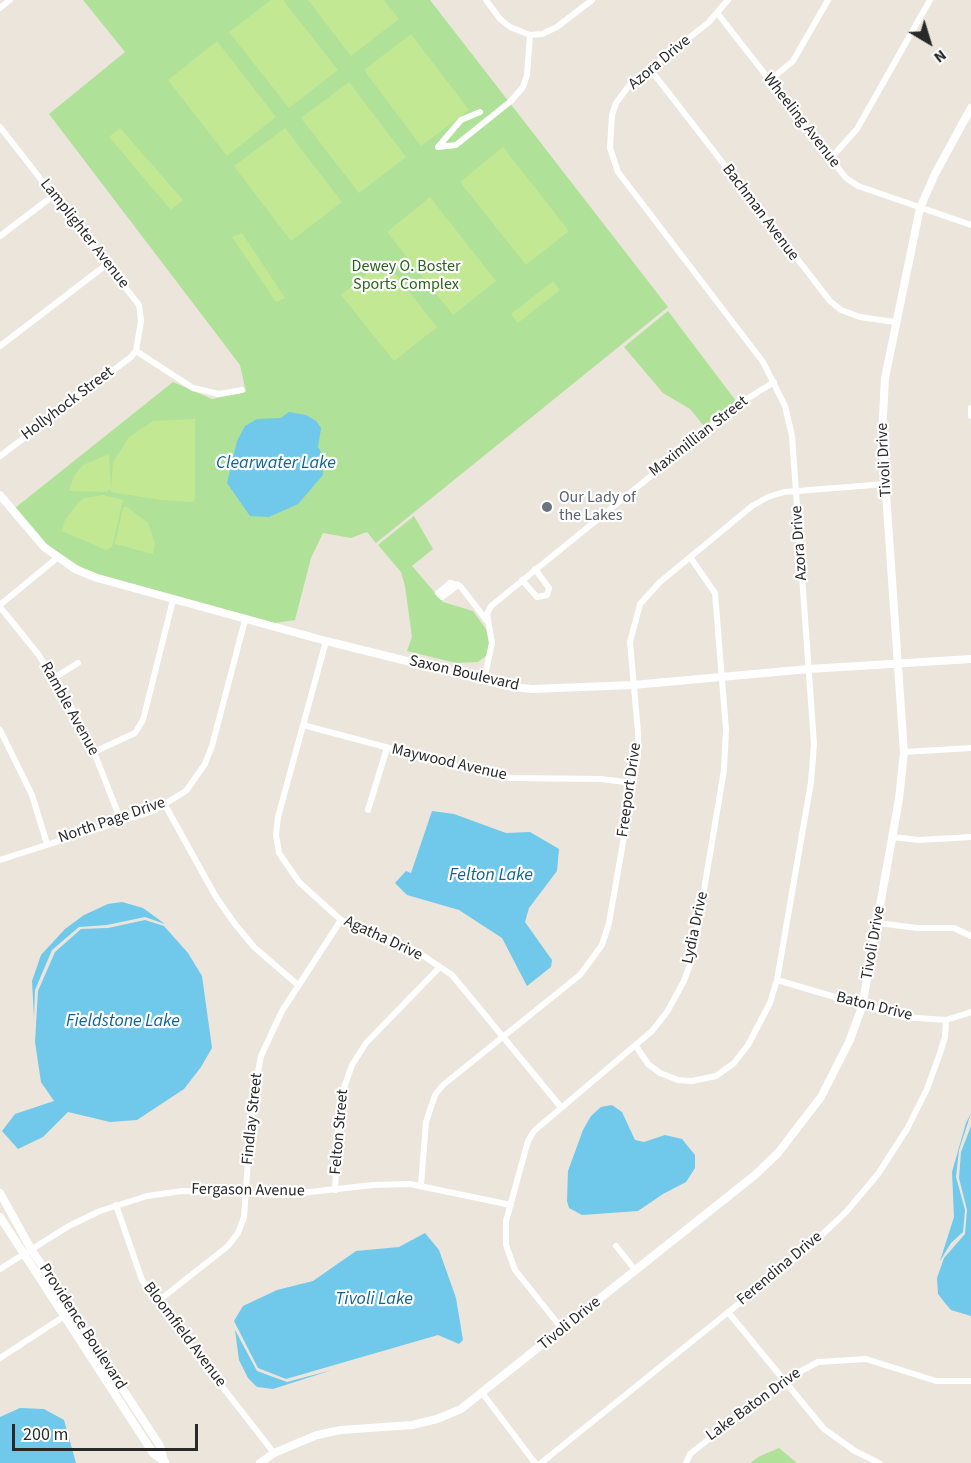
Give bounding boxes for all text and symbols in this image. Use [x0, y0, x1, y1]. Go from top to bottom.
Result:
north arrow [899, 12, 959, 72]
street label: Azora Drive [625, 32, 695, 94]
text: N [929, 44, 951, 68]
street label: Wheeling Avenue [758, 70, 844, 172]
street label: Bachman Avenue [717, 161, 803, 265]
street label: Lamplighter Avenue [35, 175, 133, 293]
park label: Dewey O. Boster Sports Complex [352, 257, 460, 295]
street label: Hollyhock Street [18, 363, 118, 445]
street label: Maximillian Street [646, 392, 752, 482]
street label: Tivoli Drive [873, 422, 897, 498]
water label: Clearwater Lake [216, 453, 336, 475]
place label: Our Lady of the Lakes [559, 488, 636, 526]
marker: Our Lady of the Lakes [540, 500, 554, 514]
street label: Azora Drive [788, 505, 812, 581]
street label: Saxon Boulevard [407, 652, 521, 696]
street label: Ramble Avenue [35, 659, 103, 759]
street label: Maywood Avenue [390, 740, 508, 786]
street label: Freeport Drive [614, 742, 646, 838]
street label: North Page Drive [56, 794, 168, 848]
water label: Felton Lake [449, 865, 533, 887]
street label: Lydia Drive [679, 890, 713, 966]
street label: Tivoli Drive [858, 905, 890, 981]
street label: Agatha Drive [341, 912, 425, 966]
street label: Baton Drive [834, 988, 914, 1026]
water label: Fieldstone Lake [66, 1011, 180, 1033]
street label: Findlay Street [239, 1072, 267, 1166]
street label: Felton Street [327, 1089, 353, 1175]
street label: Fergason Avenue [191, 1180, 305, 1202]
street label: Ferendina Drive [734, 1228, 826, 1310]
street label: Providence Boulevard [34, 1260, 130, 1394]
street label: Bloomfield Avenue [138, 1279, 230, 1391]
water label: Tivoli Lake [335, 1289, 413, 1311]
street label: Tivoli Drive [535, 1293, 605, 1355]
street label: Lake Baton Drive [703, 1364, 805, 1446]
scale bar [15, 1412, 201, 1450]
text: 200 m [23, 1422, 68, 1447]

